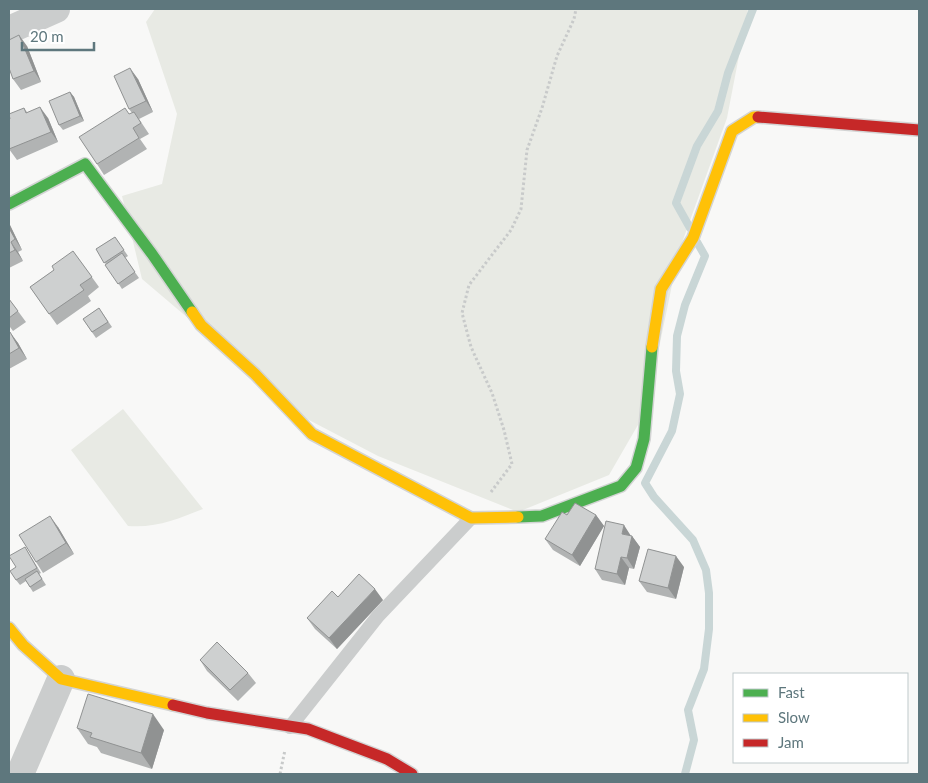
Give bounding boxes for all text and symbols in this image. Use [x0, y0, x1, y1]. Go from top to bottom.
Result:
scale bar [22, 20, 95, 52]
text: 20 m [30, 27, 64, 45]
legend [733, 673, 908, 763]
text: Fast [778, 683, 805, 701]
text: Slow [778, 708, 810, 726]
text: Jam [778, 733, 804, 751]

